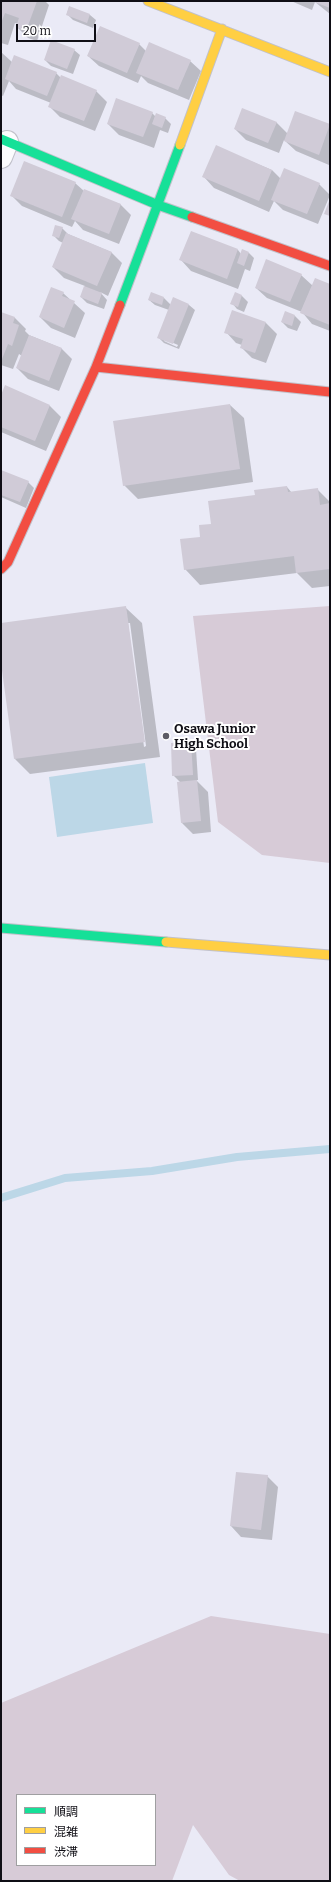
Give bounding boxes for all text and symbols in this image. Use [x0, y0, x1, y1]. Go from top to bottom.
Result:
scale bar [18, 16, 98, 42]
text: 20 m [23, 24, 51, 38]
place label: Osawa Junior High School [174, 721, 256, 752]
marker: Osawa Junior High School [161, 731, 171, 741]
legend [16, 1794, 156, 1866]
text: 順調 [54, 1805, 78, 1819]
text: 混雑 [54, 1825, 78, 1839]
text: 渋滞 [54, 1845, 78, 1859]

